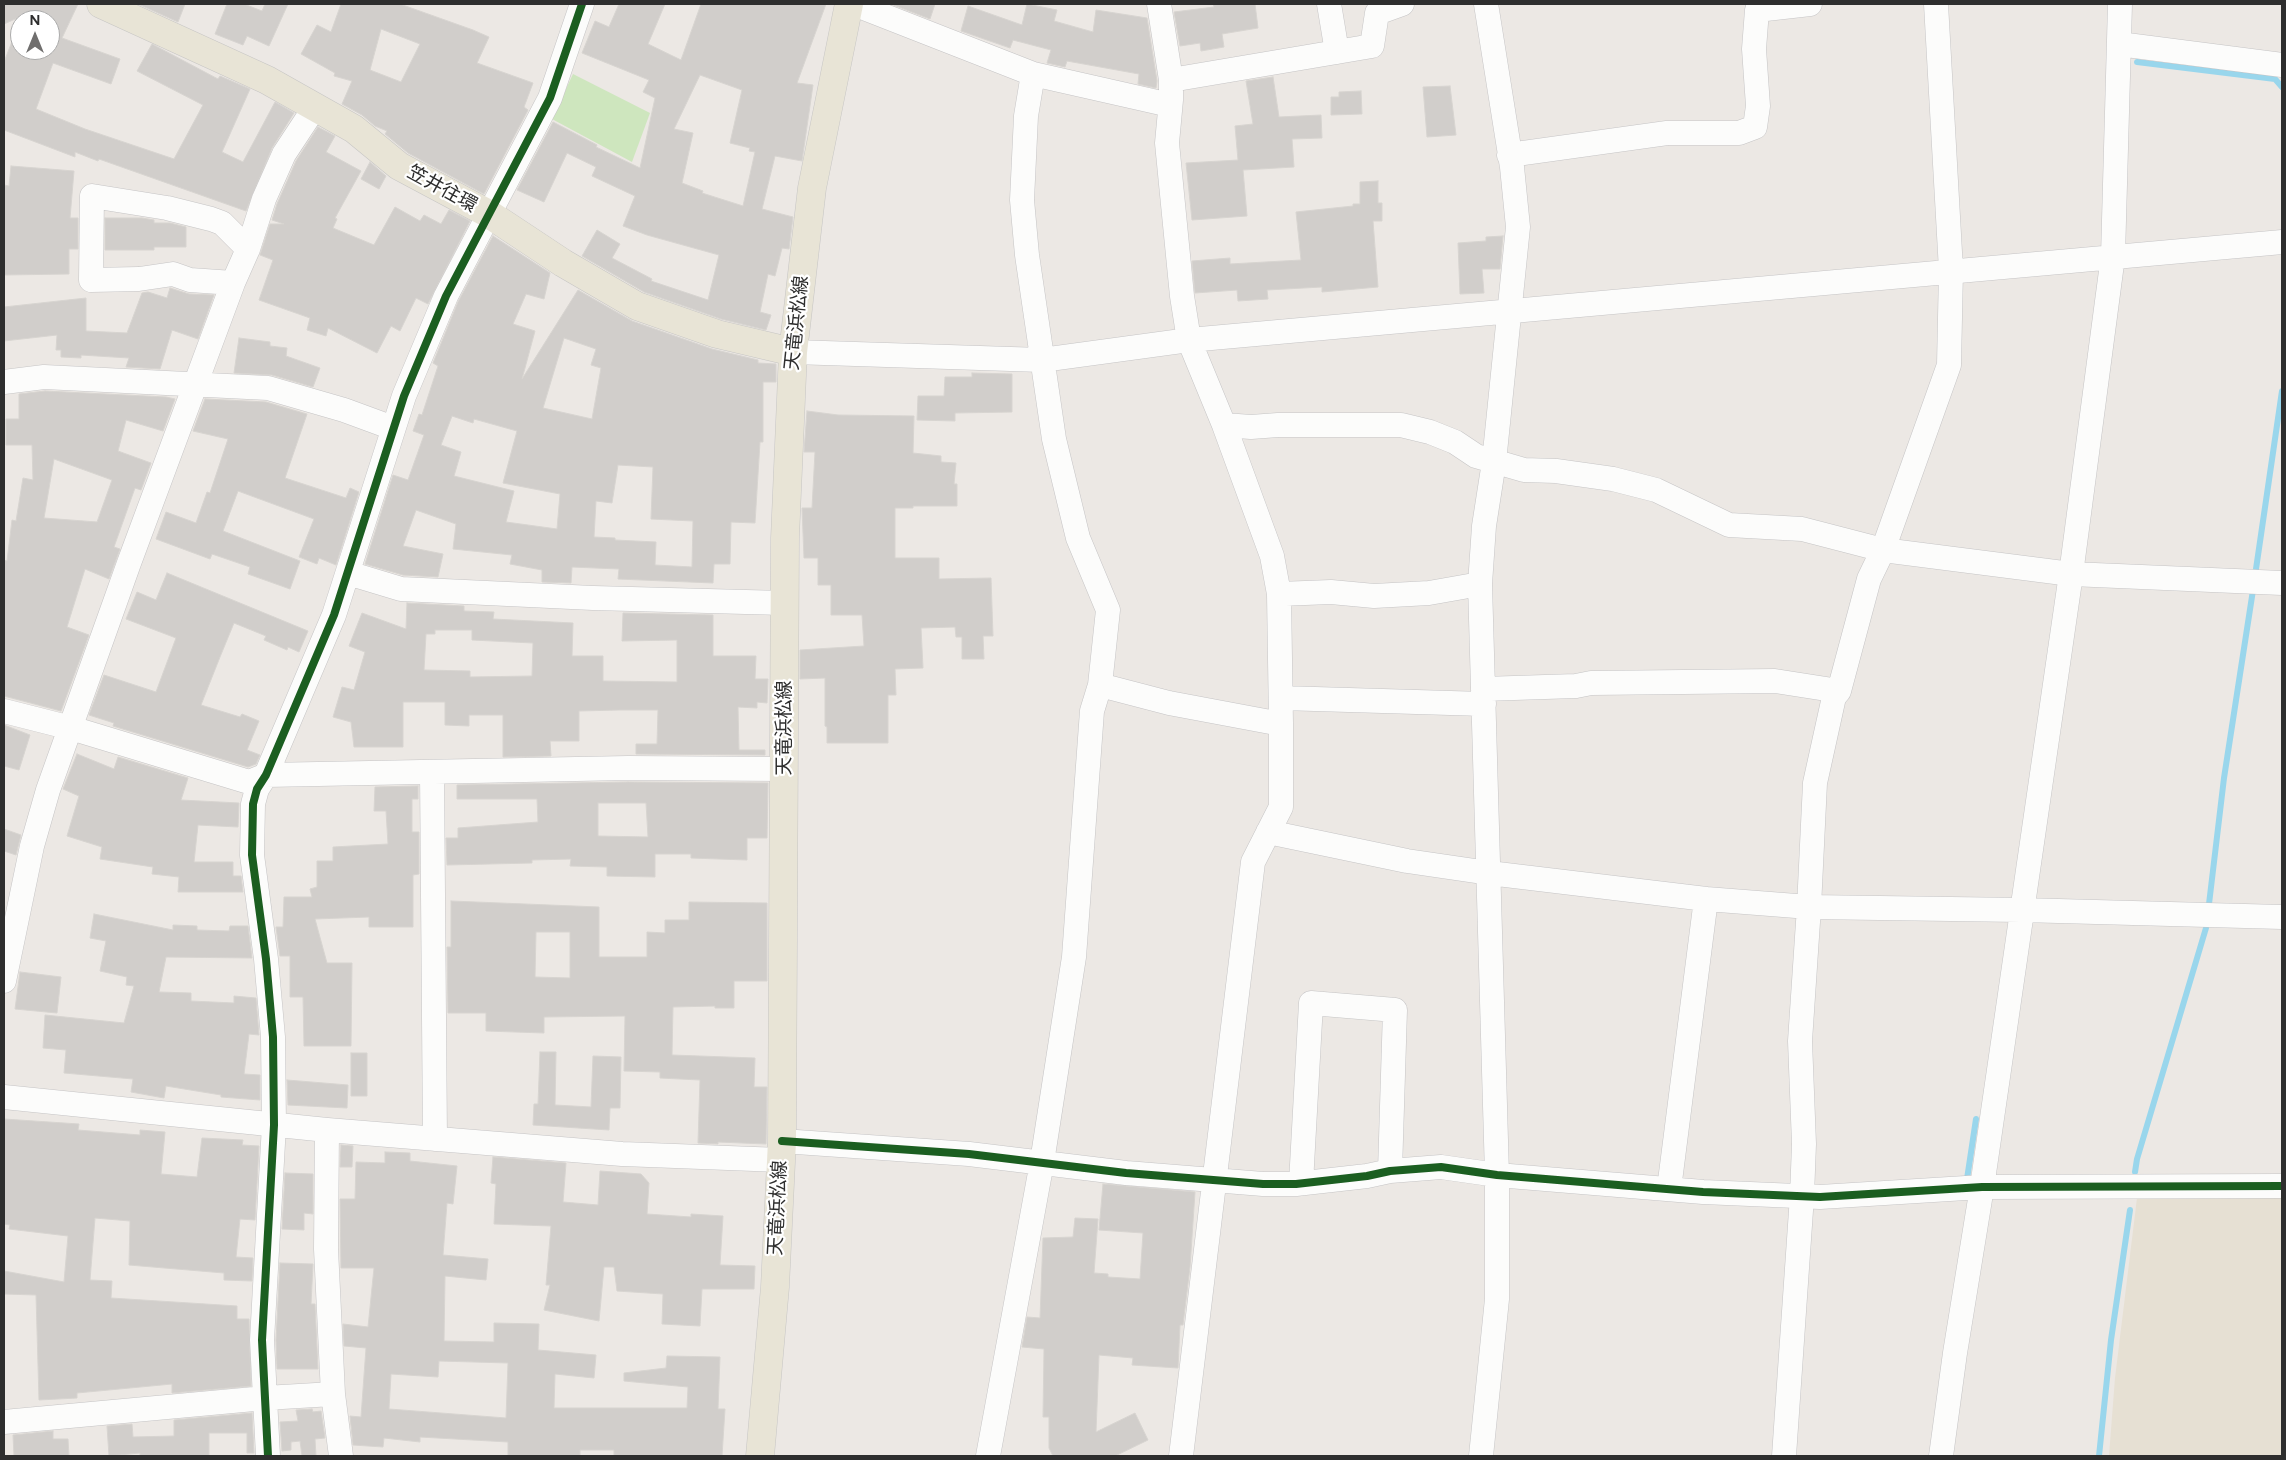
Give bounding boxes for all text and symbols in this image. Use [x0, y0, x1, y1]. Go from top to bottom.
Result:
north arrow [10, 10, 60, 60]
text: N [30, 12, 40, 29]
street label: 笠井往環 [403, 161, 481, 217]
street label: 天竜浜松線 [781, 275, 813, 371]
street label: 天竜浜松線 [773, 681, 795, 775]
street label: 天竜浜松線 [764, 1160, 792, 1256]

